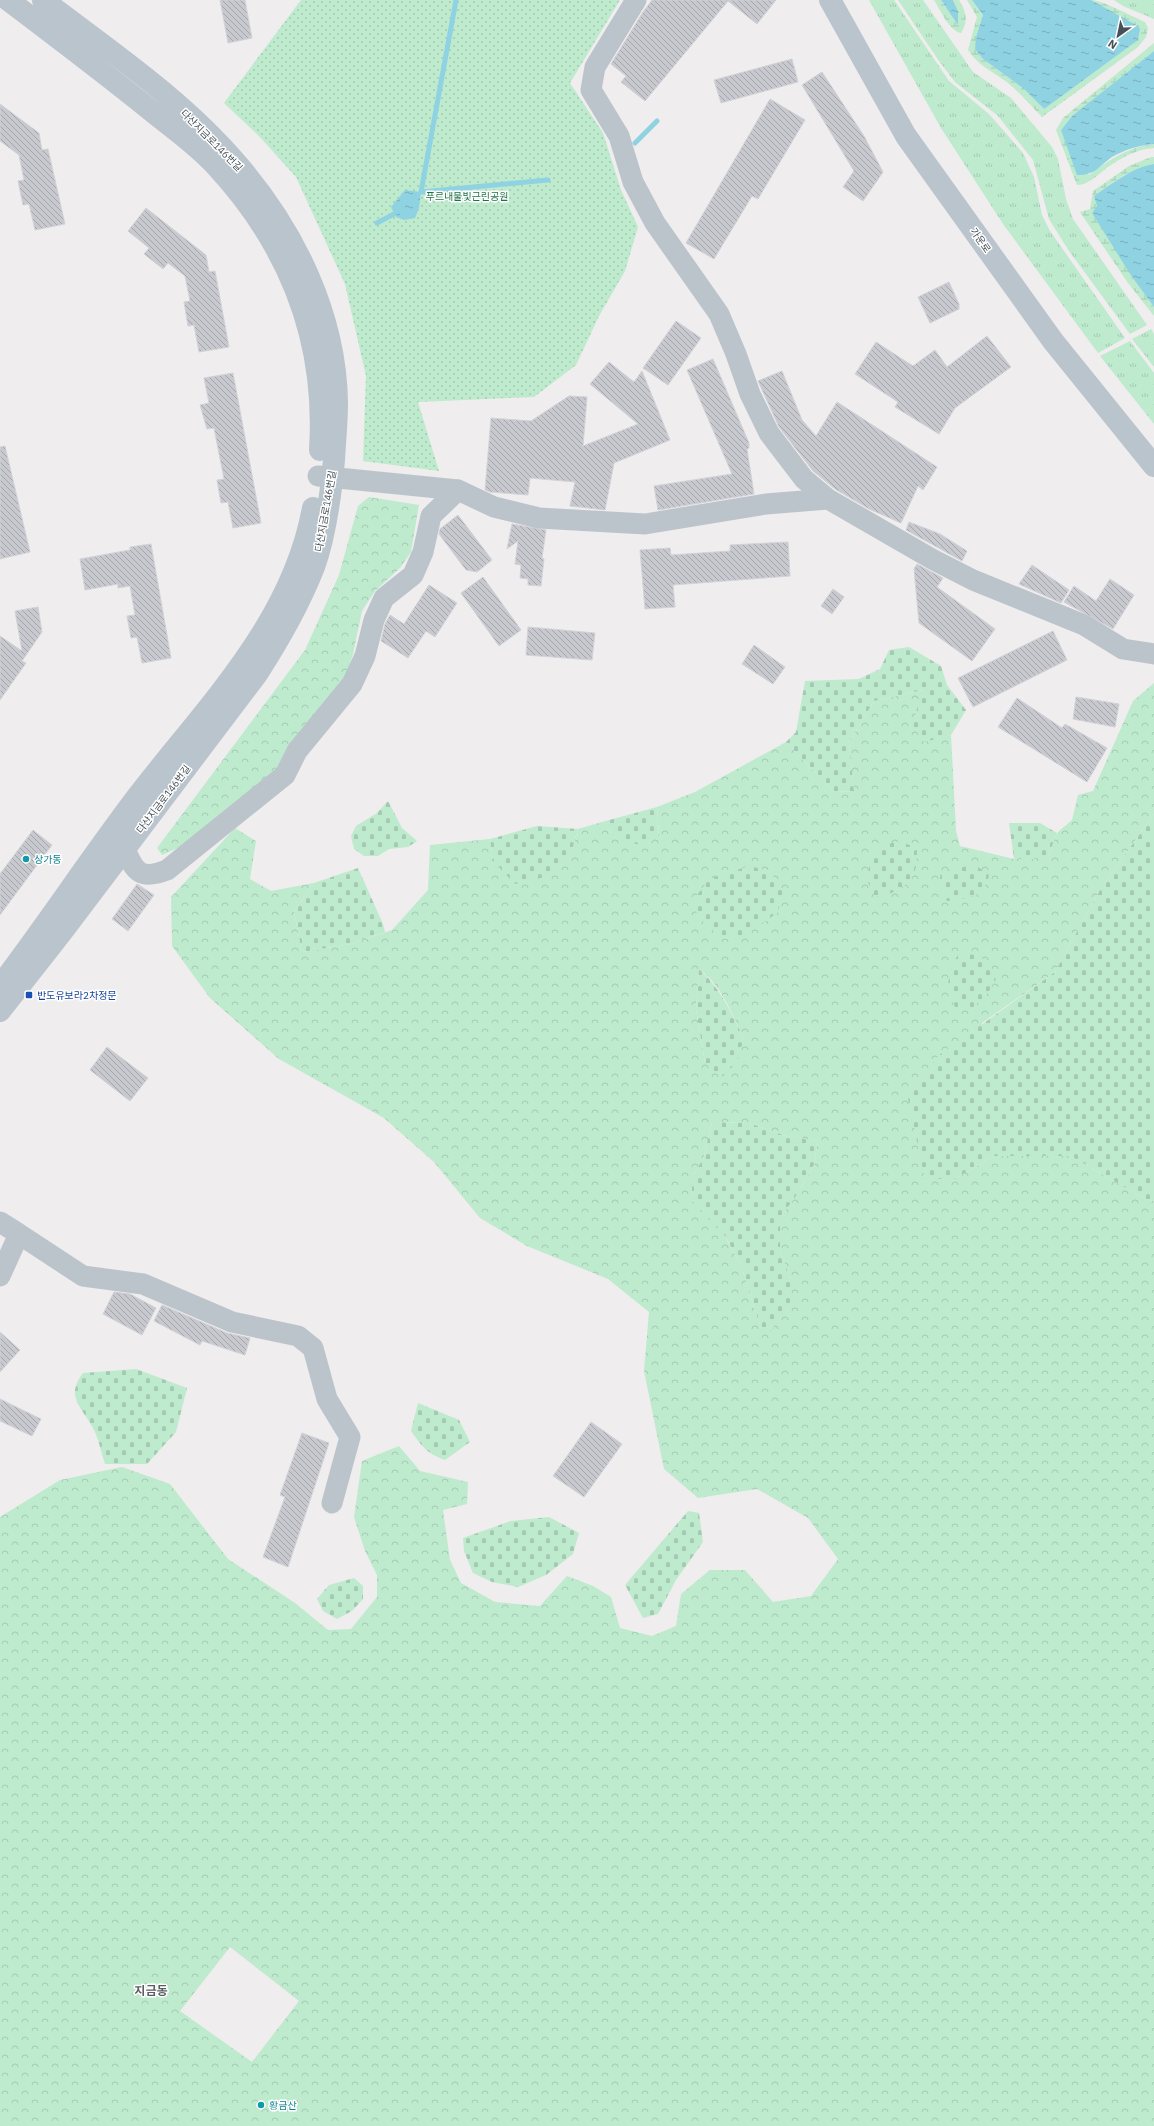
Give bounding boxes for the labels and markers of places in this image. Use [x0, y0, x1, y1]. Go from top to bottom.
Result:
place label: 상가동 [34, 853, 62, 866]
marker: 상가동 [21, 854, 31, 864]
place label: 반도유보라2차정문 [37, 989, 117, 1002]
marker: 반도유보라2차정문 [24, 990, 34, 1000]
place label: 황금산 [269, 2099, 297, 2112]
marker: 황금산 [256, 2100, 266, 2110]

